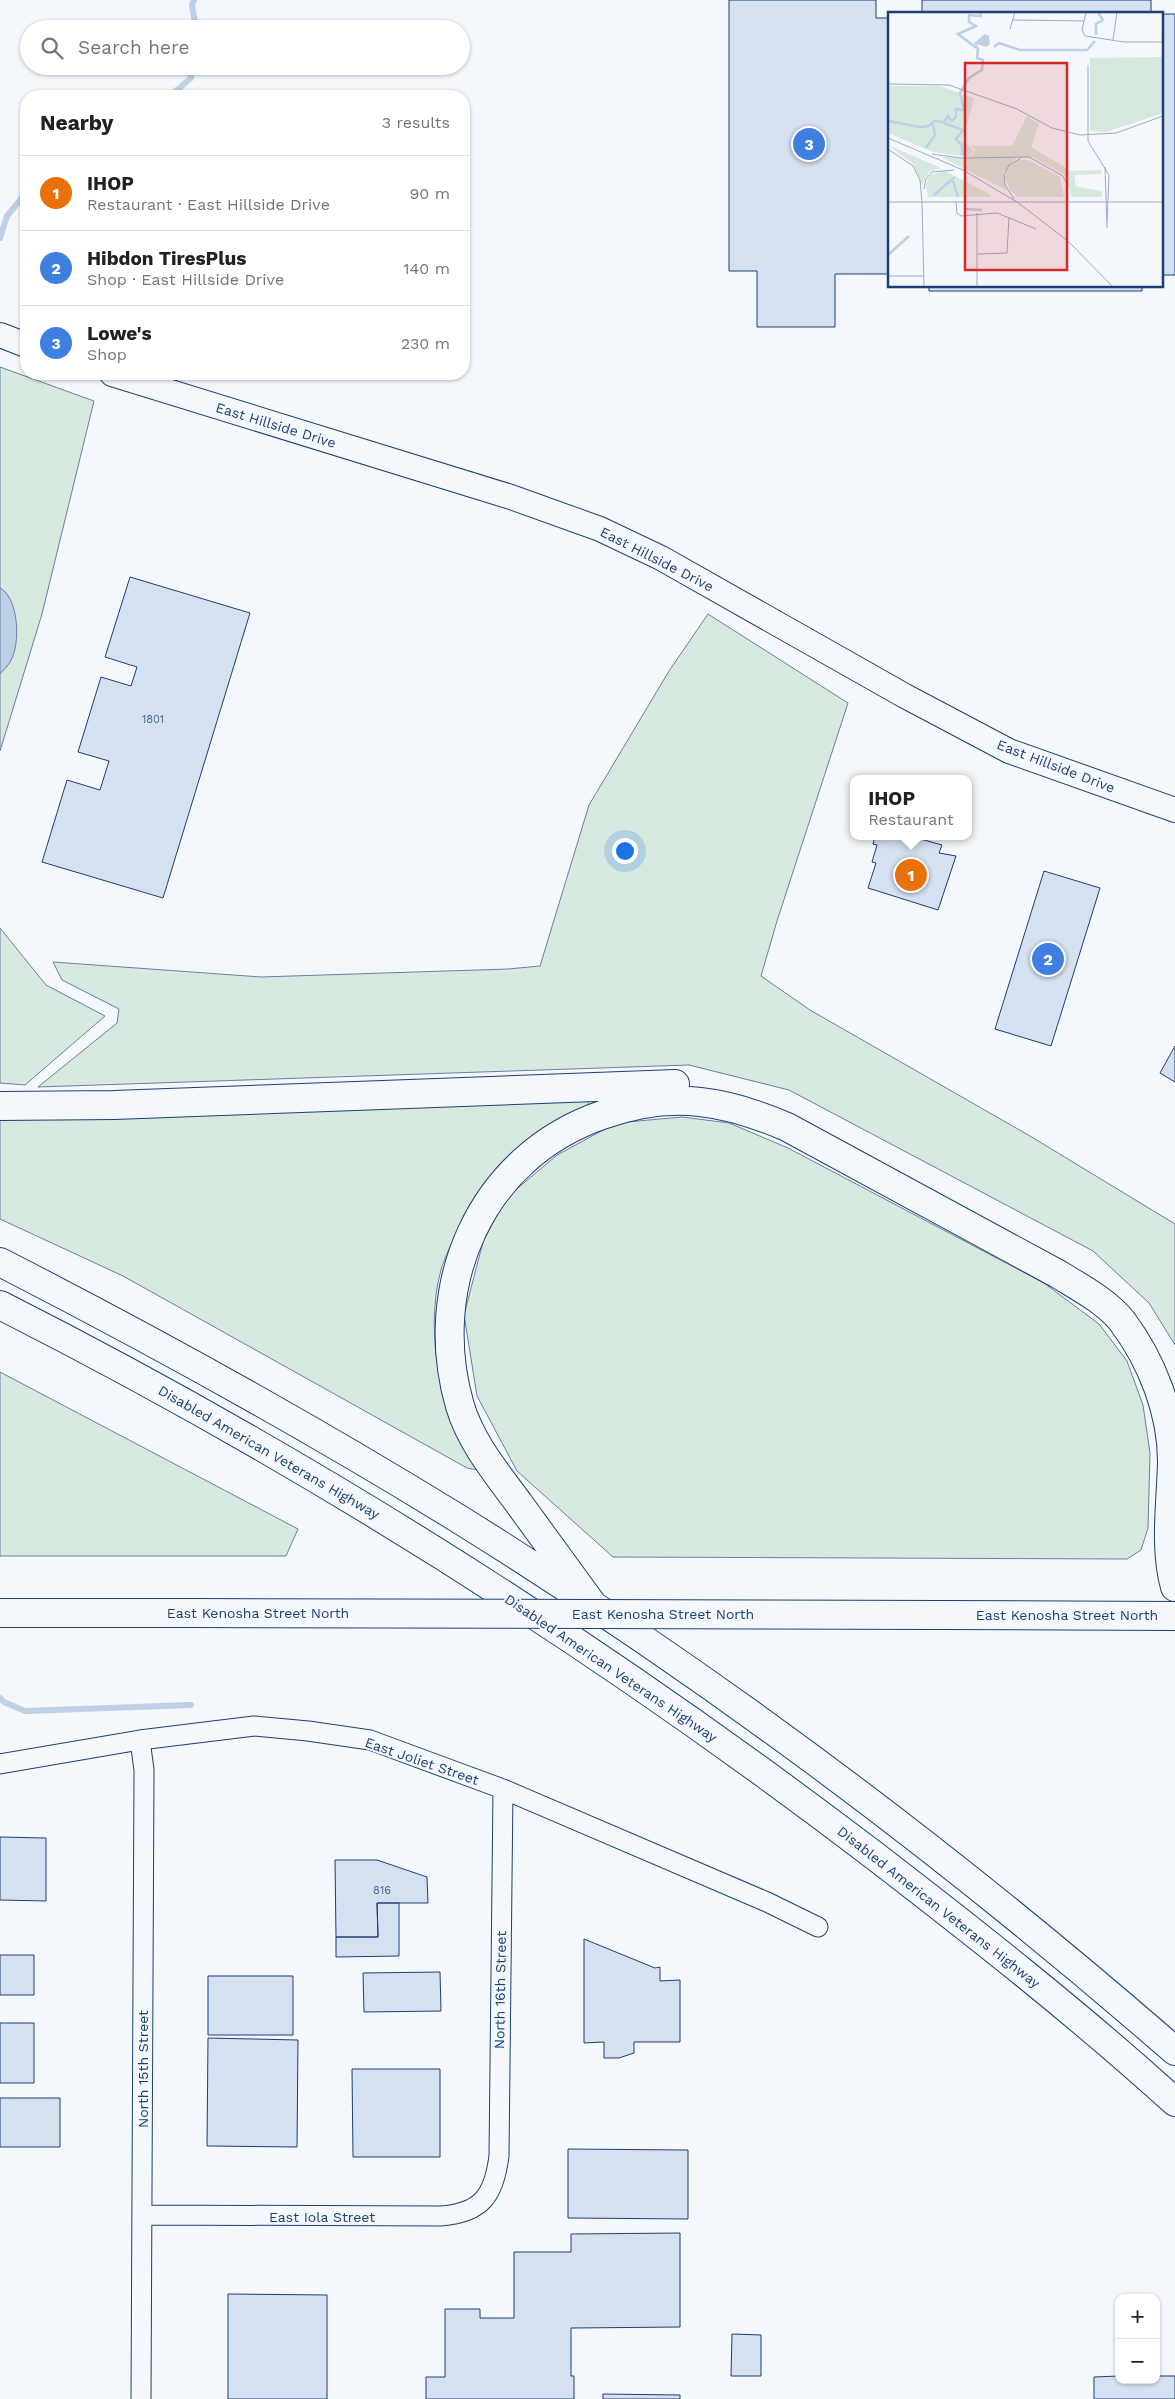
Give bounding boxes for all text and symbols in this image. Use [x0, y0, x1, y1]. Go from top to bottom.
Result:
inset map [888, 12, 1162, 288]
search box [20, 20, 470, 75]
icon: search [38, 34, 66, 62]
text: Search here [78, 36, 189, 59]
text: Nearby [40, 110, 113, 135]
text: 3 results [382, 113, 450, 132]
pin: 3 [793, 125, 825, 163]
text: IHOP [87, 172, 134, 195]
text: 1 [53, 184, 59, 203]
text: 90 m [409, 184, 450, 203]
text: Restaurant · East Hillside Drive [87, 195, 330, 214]
text: Hibdon TiresPlus [87, 247, 246, 270]
text: 2 [51, 259, 61, 278]
text: 140 m [403, 259, 450, 278]
text: Shop · East Hillside Drive [87, 270, 284, 289]
text: Lowe's [87, 322, 152, 345]
text: 3 [51, 334, 61, 353]
text: 230 m [401, 334, 450, 353]
text: Shop [87, 345, 127, 364]
street label: East Hillside Drive [214, 399, 338, 451]
street label: East Hillside Drive [598, 523, 716, 595]
house number: 1801 [142, 713, 164, 726]
street label: East Hillside Drive [995, 736, 1117, 796]
popup [850, 775, 972, 840]
text: IHOP [868, 787, 915, 810]
text: Restaurant [868, 810, 954, 829]
your location [612, 838, 638, 864]
pin: 1 [895, 856, 927, 894]
pin: 2 [1032, 940, 1064, 978]
street label: Disabled American Veterans Highway [156, 1382, 383, 1523]
street label: Disabled American Veterans Highway [502, 1591, 721, 1746]
street label: East Kenosha Street North [167, 1605, 349, 1621]
street label: East Kenosha Street North [572, 1606, 754, 1622]
street label: East Kenosha Street North [976, 1607, 1158, 1623]
street label: East Joliet Street [363, 1734, 481, 1788]
street label: Disabled American Veterans Highway [834, 1823, 1044, 1992]
house number: 816 [373, 1884, 391, 1897]
street label: North 16th Street [491, 1931, 509, 2049]
street label: North 15th Street [135, 2010, 151, 2128]
street label: East Iola Street [269, 2209, 375, 2225]
map controls [1115, 2294, 1160, 2384]
button: + [1115, 2294, 1160, 2339]
button: − [1115, 2339, 1160, 2384]

